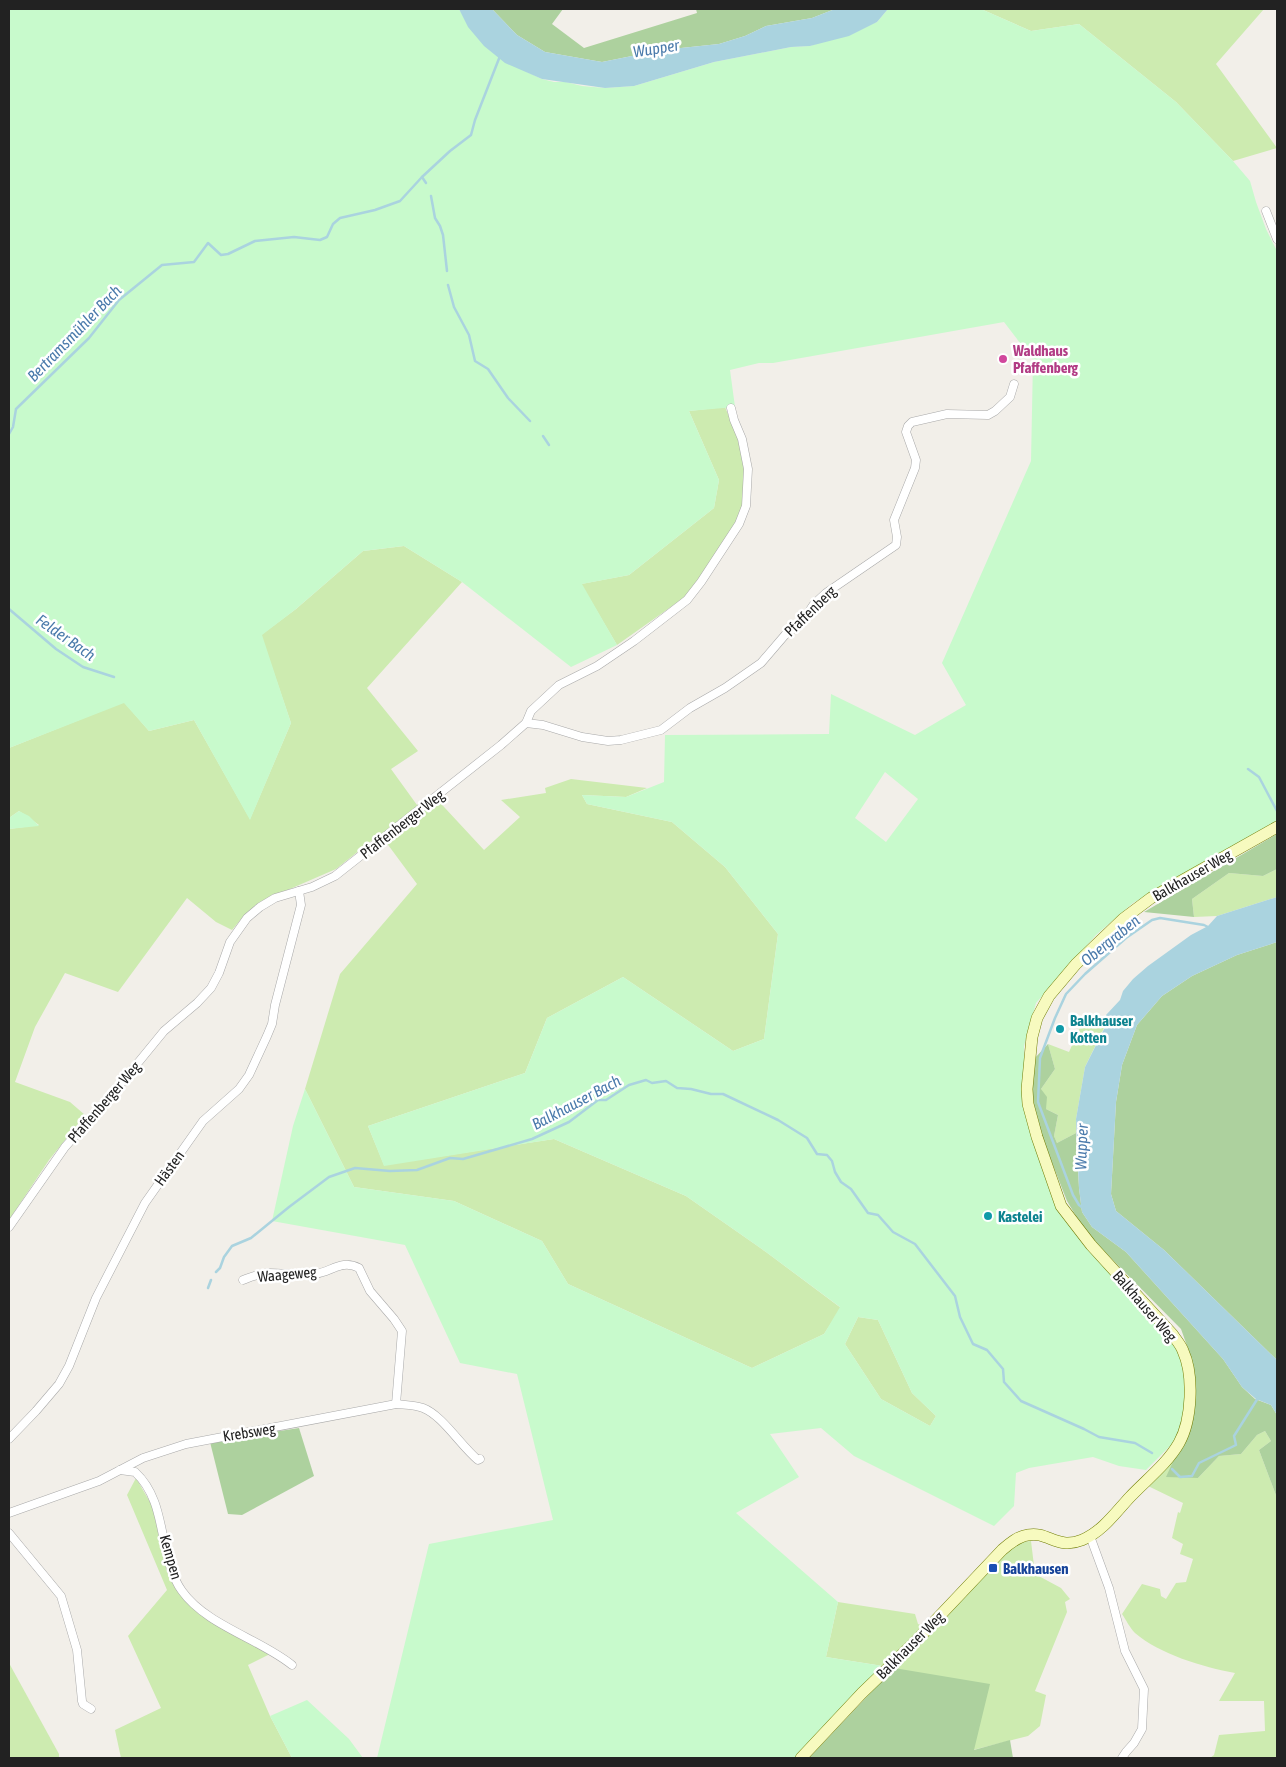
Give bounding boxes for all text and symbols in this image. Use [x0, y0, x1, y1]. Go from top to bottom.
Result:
water label: Wupper [632, 35, 682, 61]
water label: Bertramsmühler Bach [23, 281, 125, 385]
place label: Waldhaus Pfaffenberg [1012, 342, 1079, 376]
marker: Waldhaus Pfaffenberg [997, 353, 1009, 365]
street label: Pfaffenberg [781, 582, 840, 640]
water label: Felder Bach [33, 610, 99, 664]
street label: Pfaffenberger Weg [357, 786, 448, 862]
street label: Balkhauser Weg [1149, 845, 1235, 904]
water label: Obergraben [1077, 911, 1144, 970]
place label: Balkhauser Kotten [1070, 1012, 1133, 1046]
marker: Balkhauser Kotten [1054, 1023, 1066, 1035]
street label: Pfaffenberger Weg [64, 1058, 144, 1146]
water label: Balkhauser Bach [529, 1071, 624, 1133]
water label: Wupper [1071, 1122, 1092, 1170]
street label: Hästen [151, 1147, 187, 1189]
place label: Kastelei [998, 1208, 1042, 1225]
marker: Kastelei [982, 1210, 994, 1222]
street label: Waageweg [257, 1263, 318, 1285]
street label: Balkhauser Weg [1110, 1267, 1181, 1345]
street label: Krebsweg [221, 1419, 277, 1445]
street label: Kempen [157, 1533, 185, 1581]
place label: Balkhausen [1003, 1560, 1069, 1577]
marker: Balkhausen [987, 1562, 999, 1574]
street label: Balkhauser Weg [873, 1607, 948, 1682]

